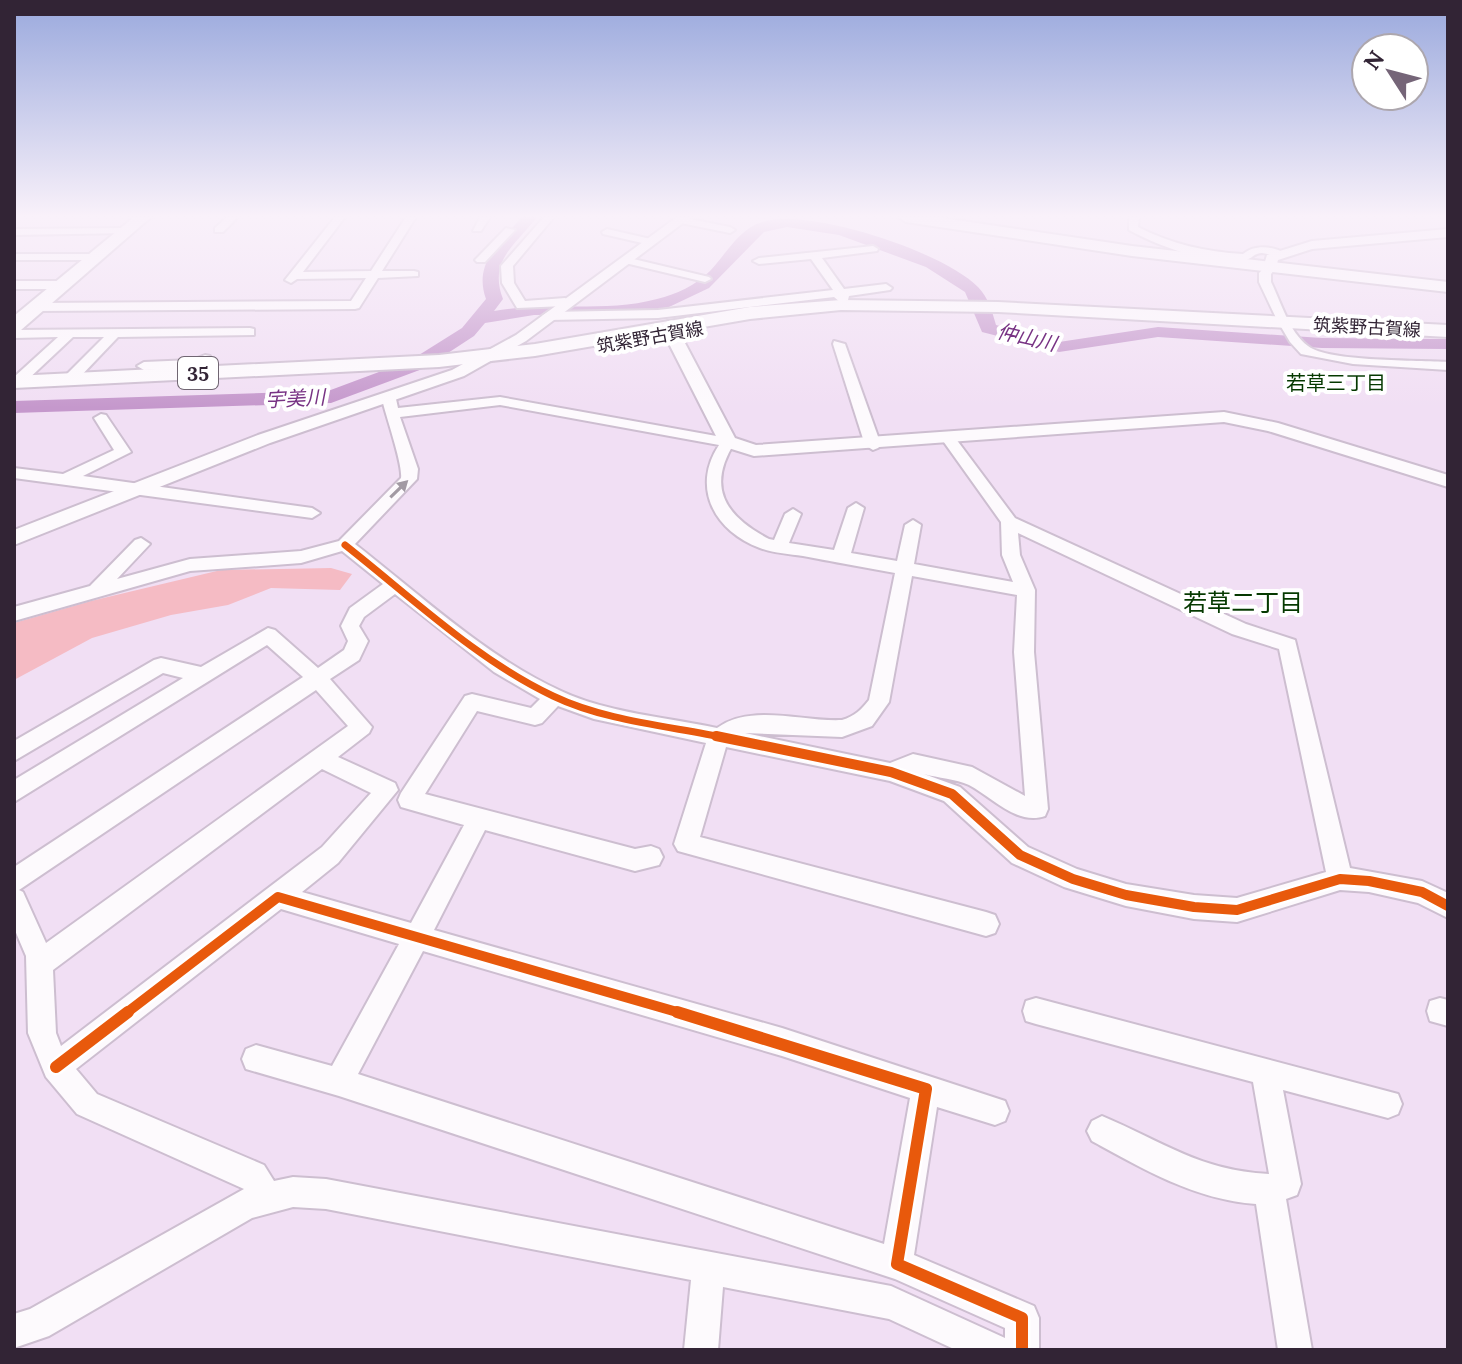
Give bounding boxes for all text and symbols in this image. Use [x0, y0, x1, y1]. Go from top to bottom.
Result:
north arrow [1350, 32, 1430, 112]
text: N [1357, 45, 1390, 75]
street label: 筑紫野古賀線 [1312, 313, 1422, 341]
street label: 筑紫野古賀線 [595, 316, 705, 358]
water label: 仲山川 [995, 318, 1061, 356]
road number: 35 [178, 357, 218, 389]
district label: 若草三丁目 [1286, 370, 1386, 395]
water label: 宇美川 [264, 384, 328, 412]
one-way arrow [389, 480, 408, 499]
district label: 若草二丁目 [1183, 587, 1303, 618]

